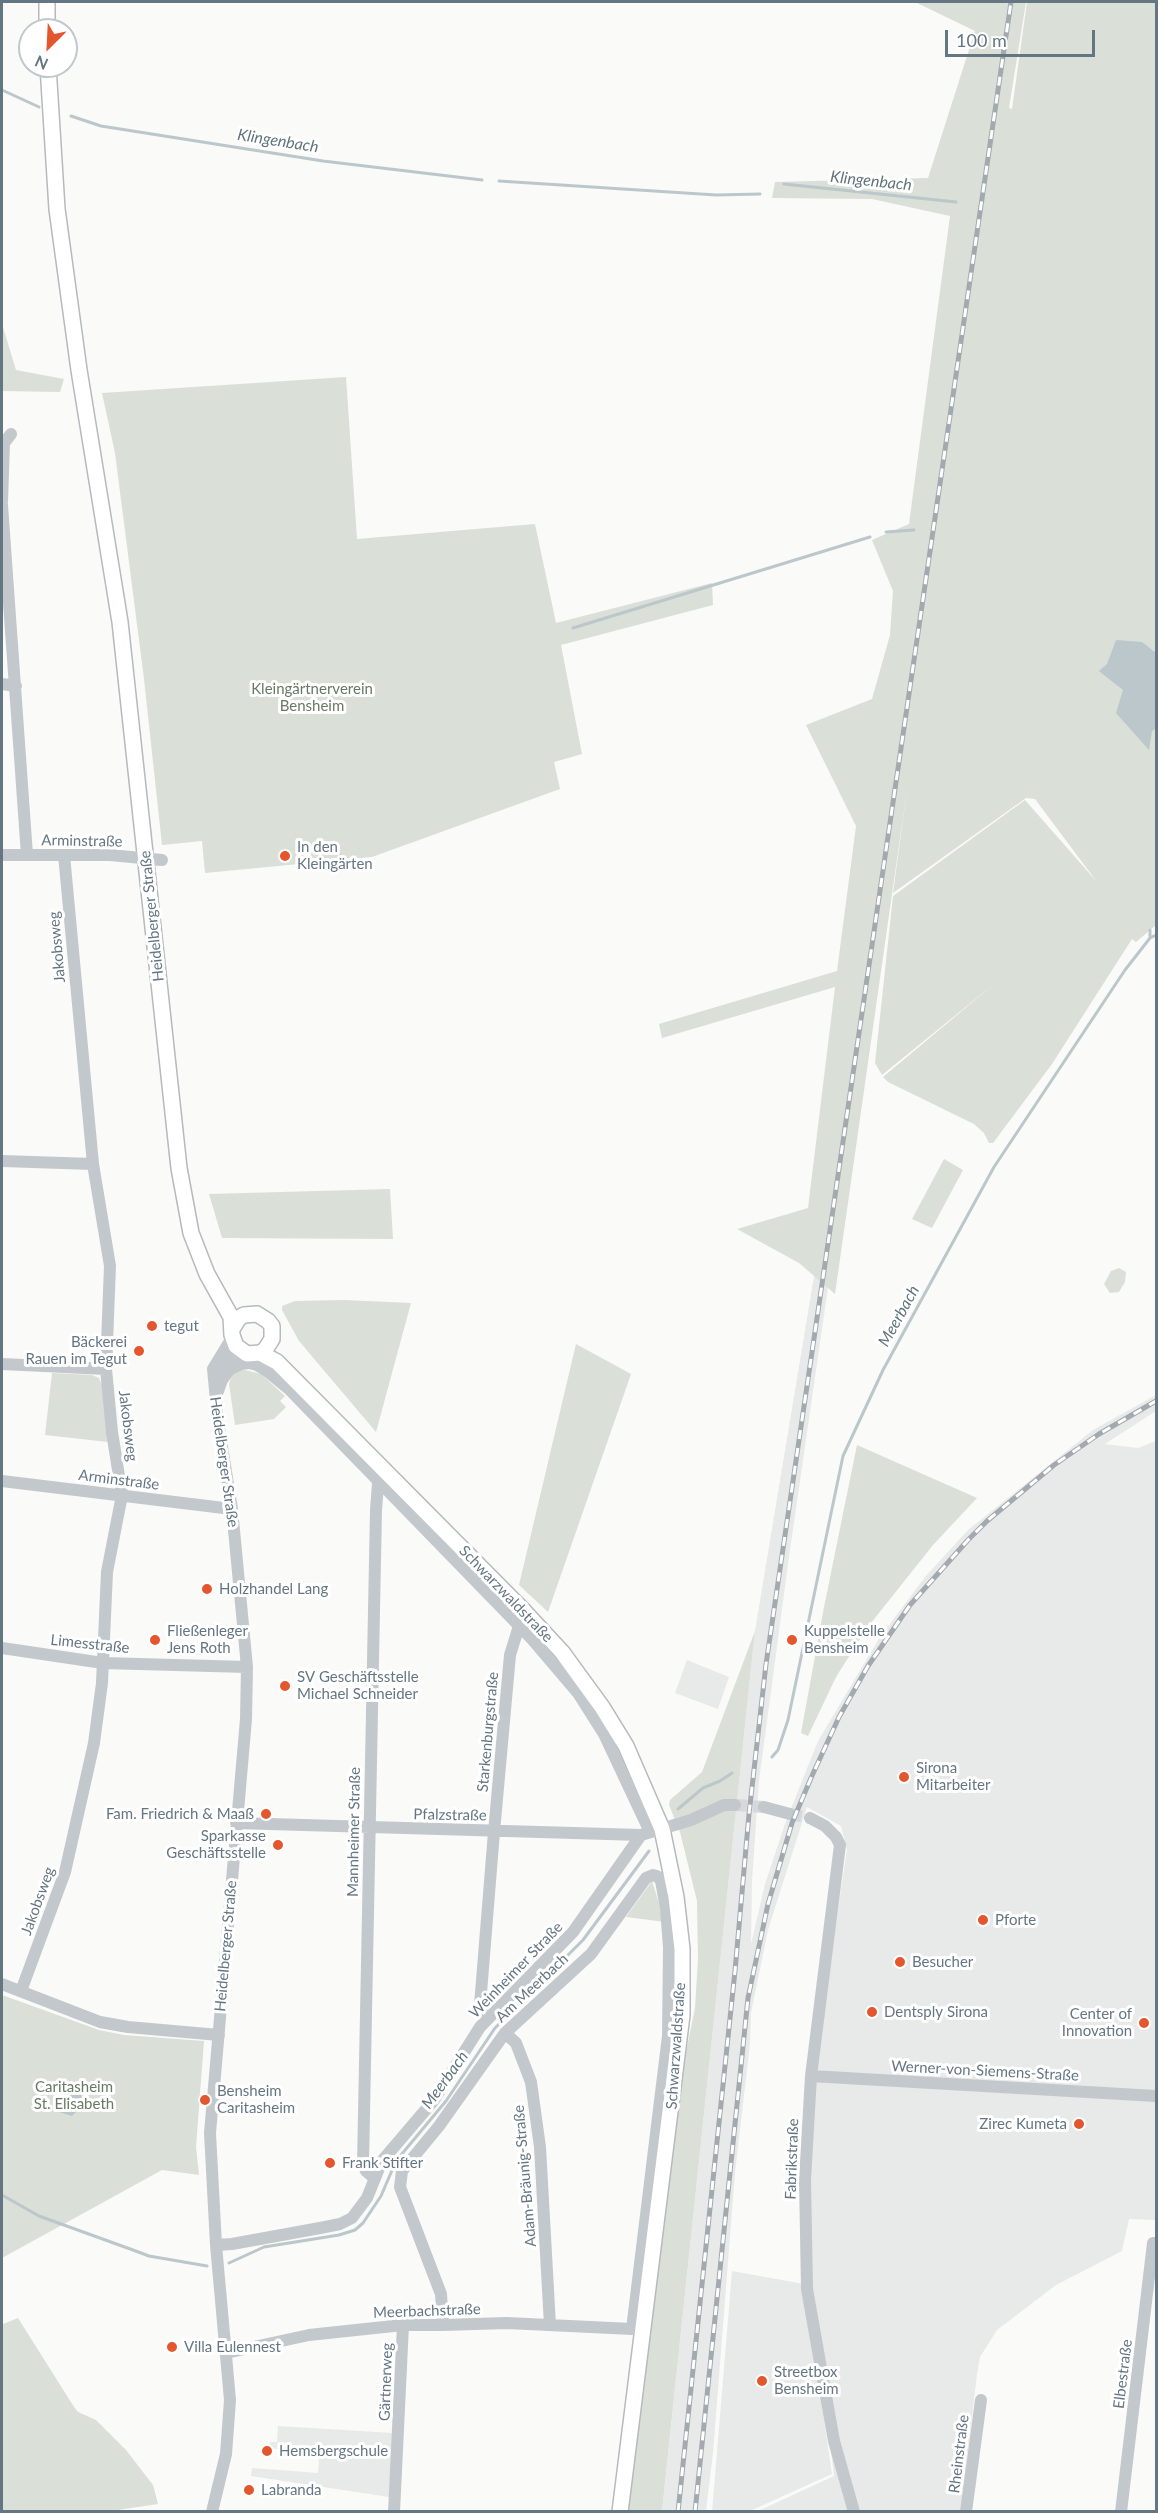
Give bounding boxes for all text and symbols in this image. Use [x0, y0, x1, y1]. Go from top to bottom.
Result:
north arrow [18, 18, 78, 78]
scale bar [948, 18, 1098, 56]
text: 100 m [956, 29, 1007, 51]
text: N [32, 52, 51, 74]
water label: Klingenbach [236, 125, 320, 157]
water label: Klingenbach [829, 167, 913, 195]
park label: Kleingärtnerverein Bensheim [251, 680, 373, 715]
street label: Arminstraße [41, 831, 123, 851]
place label: In den Kleingärten [297, 838, 373, 873]
marker: In den Kleingärten [278, 849, 292, 863]
street label: Heidelberger Straße [136, 850, 168, 982]
street label: Jakobsweg [45, 911, 69, 983]
water label: Meerbach [874, 1282, 924, 1350]
place label: tegut [164, 1317, 199, 1335]
marker: tegut [145, 1319, 159, 1333]
place label: Bäckerei Rauen im Tegut [26, 1333, 127, 1368]
marker: Bäckerei Rauen im Tegut [132, 1344, 146, 1358]
street label: Jakobsweg [115, 1389, 141, 1463]
street label: Heidelberger Straße [206, 1396, 242, 1528]
street label: Arminstraße [78, 1466, 160, 1494]
street label: Schwarzwaldstraße [455, 1542, 557, 1646]
place label: Holzhandel Lang [219, 1580, 328, 1598]
marker: Holzhandel Lang [200, 1582, 214, 1596]
place label: Fließenleger Jens Roth [167, 1622, 248, 1657]
place label: Kuppelstelle Bensheim [804, 1622, 885, 1657]
street label: Limesstraße [50, 1631, 130, 1657]
marker: Fließenleger Jens Roth [148, 1633, 162, 1647]
marker: Kuppelstelle Bensheim [785, 1633, 799, 1647]
place label: SV Geschäftsstelle Michael Schneider [297, 1668, 419, 1703]
street label: Starkenburgstraße [474, 1671, 502, 1793]
marker: SV Geschäftsstelle Michael Schneider [278, 1679, 292, 1693]
place label: Sirona Mitarbeiter [916, 1759, 990, 1794]
street label: Mannheimer Straße [344, 1767, 364, 1897]
marker: Sirona Mitarbeiter [897, 1770, 911, 1784]
place label: Fam. Friedrich & Maaß [106, 1805, 254, 1823]
street label: Pfalzstraße [413, 1805, 487, 1825]
marker: Fam. Friedrich & Maaß [259, 1807, 273, 1821]
place label: Sparkasse Geschäftsstelle [166, 1827, 266, 1862]
marker: Sparkasse Geschäftsstelle [271, 1838, 285, 1852]
street label: Jakobsweg [17, 1864, 59, 1938]
street label: Heidelberger Straße [211, 1880, 241, 2012]
place label: Pforte [995, 1911, 1036, 1929]
marker: Pforte [976, 1913, 990, 1927]
street label: Weinheimer Straße [466, 1918, 566, 2022]
street label: Am Meerbach [492, 1950, 572, 2026]
place label: Besucher [912, 1953, 973, 1971]
marker: Besucher [893, 1955, 907, 1969]
street label: Schwarzwaldstraße [663, 1982, 689, 2110]
place label: Dentsply Sirona [884, 2003, 988, 2021]
marker: Dentsply Sirona [865, 2005, 879, 2019]
place label: Center of Innovation [1062, 2005, 1132, 2040]
marker: Center of Innovation [1137, 2016, 1151, 2030]
water label: Meerbach [418, 2047, 472, 2113]
street label: Werner-von-Siemens-Straße [891, 2057, 1079, 2085]
park label: Caritasheim St. Elisabeth [34, 2078, 114, 2113]
place label: Bensheim Caritasheim [217, 2082, 295, 2117]
marker: Bensheim Caritasheim [198, 2093, 212, 2107]
street label: Adam-Bräunig-Straße [510, 2104, 540, 2248]
place label: Zirec Kumeta [979, 2115, 1067, 2133]
marker: Zirec Kumeta [1072, 2117, 1086, 2131]
street label: Fabrikstraße [782, 2118, 802, 2200]
place label: Frank Stifter [342, 2154, 423, 2172]
marker: Frank Stifter [323, 2156, 337, 2170]
street label: Meerbachstraße [373, 2300, 481, 2322]
place label: Villa Eulennest [184, 2338, 281, 2356]
street label: Elbestraße [1110, 2338, 1136, 2410]
marker: Villa Eulennest [165, 2340, 179, 2354]
street label: Gärtnerweg [376, 2343, 396, 2421]
place label: Streetbox Bensheim [774, 2363, 839, 2398]
marker: Streetbox Bensheim [755, 2374, 769, 2388]
street label: Rheinstraße [945, 2414, 973, 2494]
place label: Hemsbergschule [279, 2442, 388, 2460]
marker: Hemsbergschule [260, 2444, 274, 2458]
place label: Labranda [261, 2481, 322, 2499]
marker: Labranda [242, 2483, 256, 2497]

